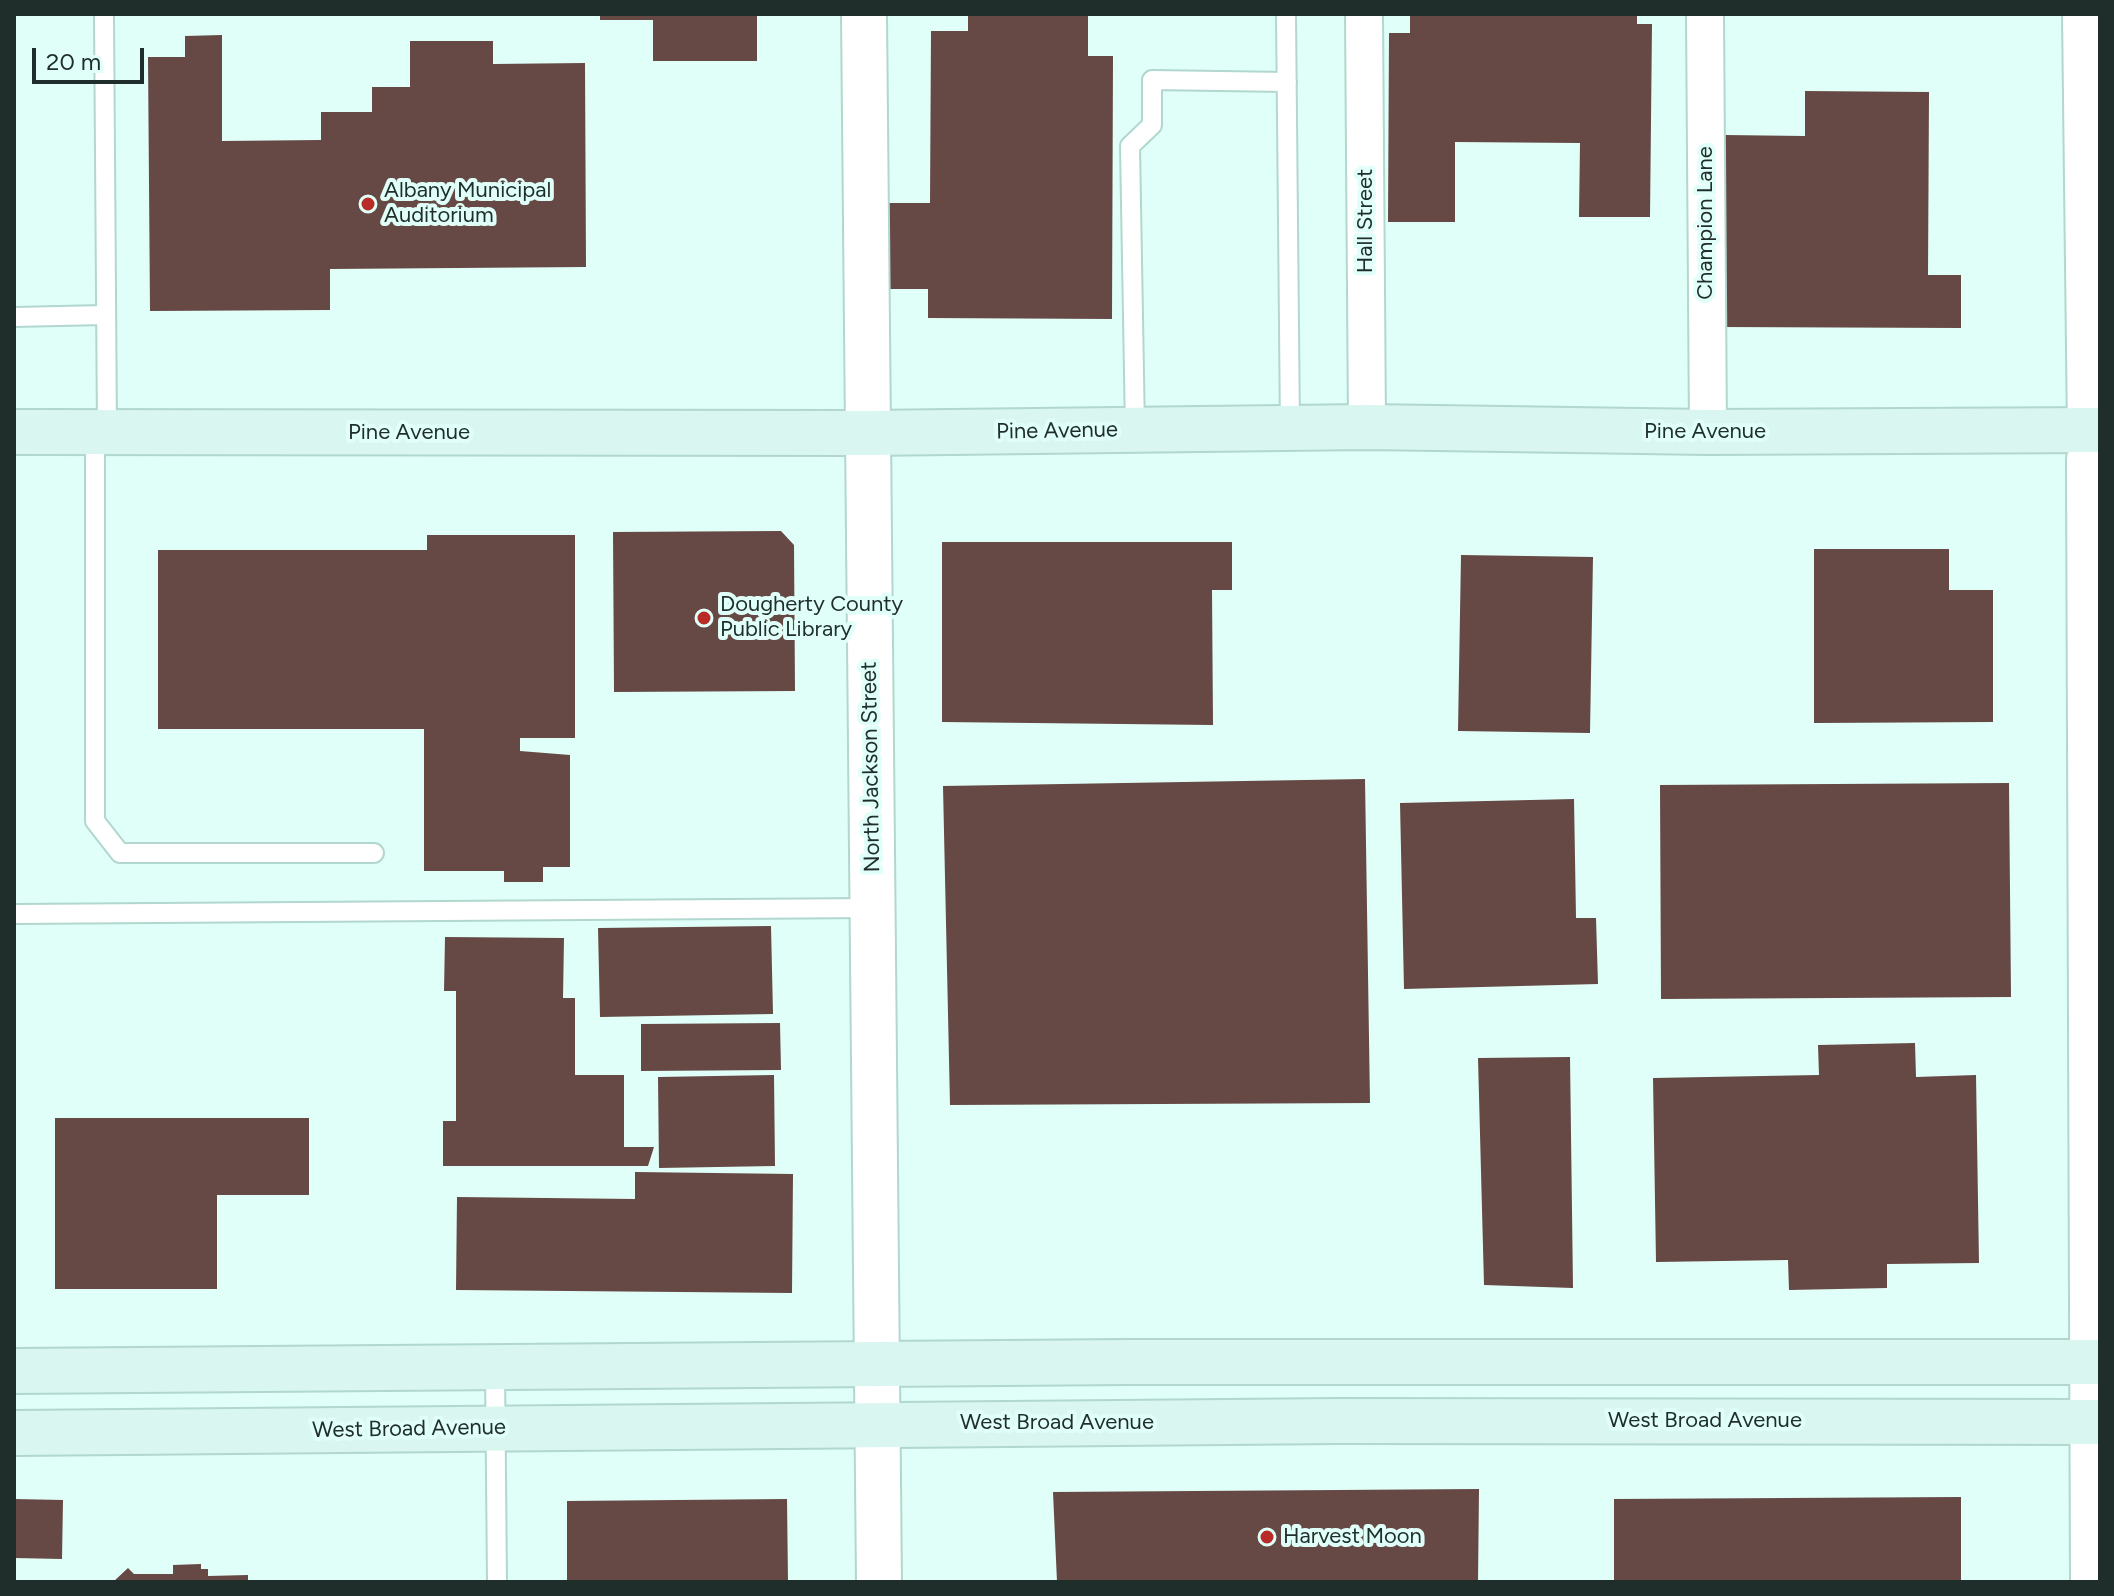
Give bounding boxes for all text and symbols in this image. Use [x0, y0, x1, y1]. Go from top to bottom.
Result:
scale bar [36, 32, 148, 82]
text: 20 m [46, 47, 101, 76]
street label: Champion Lane [1693, 146, 1719, 300]
street label: Hall Street [1353, 169, 1379, 273]
place label: Albany Municipal Auditorium [384, 178, 551, 230]
marker: Albany Municipal Auditorium [359, 195, 377, 213]
street label: Pine Avenue [996, 417, 1118, 445]
street label: Pine Avenue [1644, 419, 1766, 445]
street label: Pine Avenue [348, 420, 470, 446]
place label: Dougherty County Public Library [720, 592, 903, 644]
marker: Dougherty County Public Library [695, 609, 713, 627]
street label: North Jackson Street [856, 661, 886, 873]
street label: West Broad Avenue [1608, 1408, 1802, 1434]
street label: West Broad Avenue [960, 1410, 1154, 1436]
street label: West Broad Avenue [312, 1414, 506, 1444]
place label: Harvest Moon [1283, 1524, 1422, 1550]
marker: Harvest Moon [1258, 1528, 1276, 1546]

